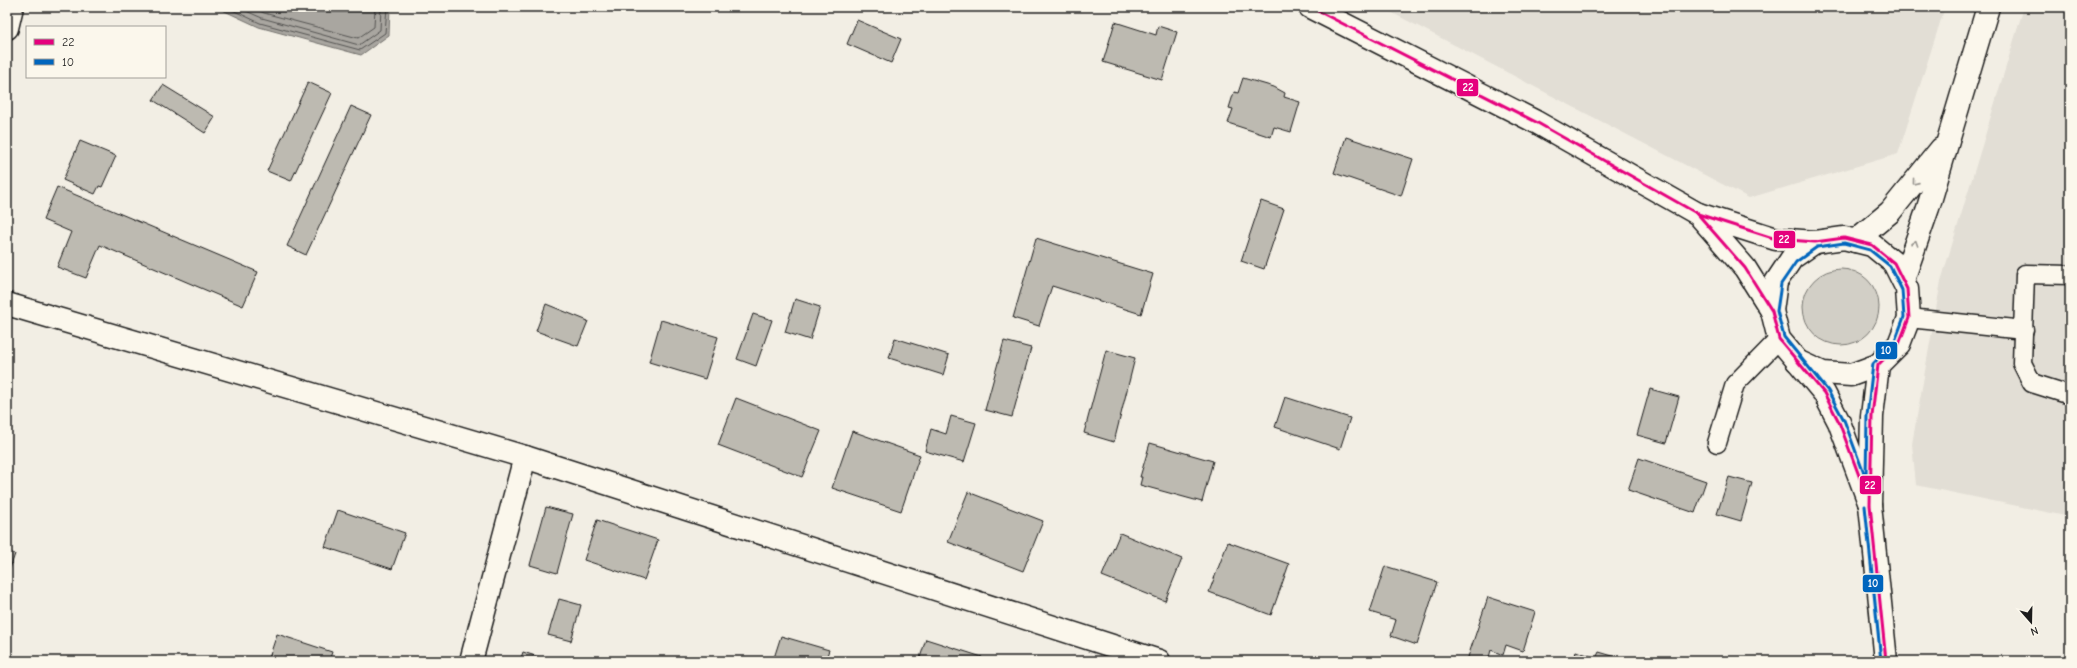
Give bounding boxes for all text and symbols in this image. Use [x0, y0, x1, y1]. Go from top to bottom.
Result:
legend [26, 26, 166, 78]
text: 22 [62, 35, 75, 49]
text: 10 [62, 55, 74, 69]
line badge: 22 [1456, 78, 1479, 97]
text: 22 [1463, 81, 1474, 94]
one-way arrow [1913, 177, 1920, 184]
line badge: 22 [1773, 230, 1796, 249]
text: 22 [1779, 233, 1790, 246]
one-way arrow [1910, 239, 1919, 246]
line badge: 10 [1875, 341, 1898, 360]
text: 10 [1881, 344, 1891, 357]
line badge: 22 [1859, 475, 1882, 495]
text: 22 [1865, 479, 1876, 492]
line badge: 10 [1862, 574, 1884, 593]
text: 10 [1868, 577, 1878, 590]
north arrow [2011, 602, 2051, 642]
text: N [2029, 624, 2040, 638]

